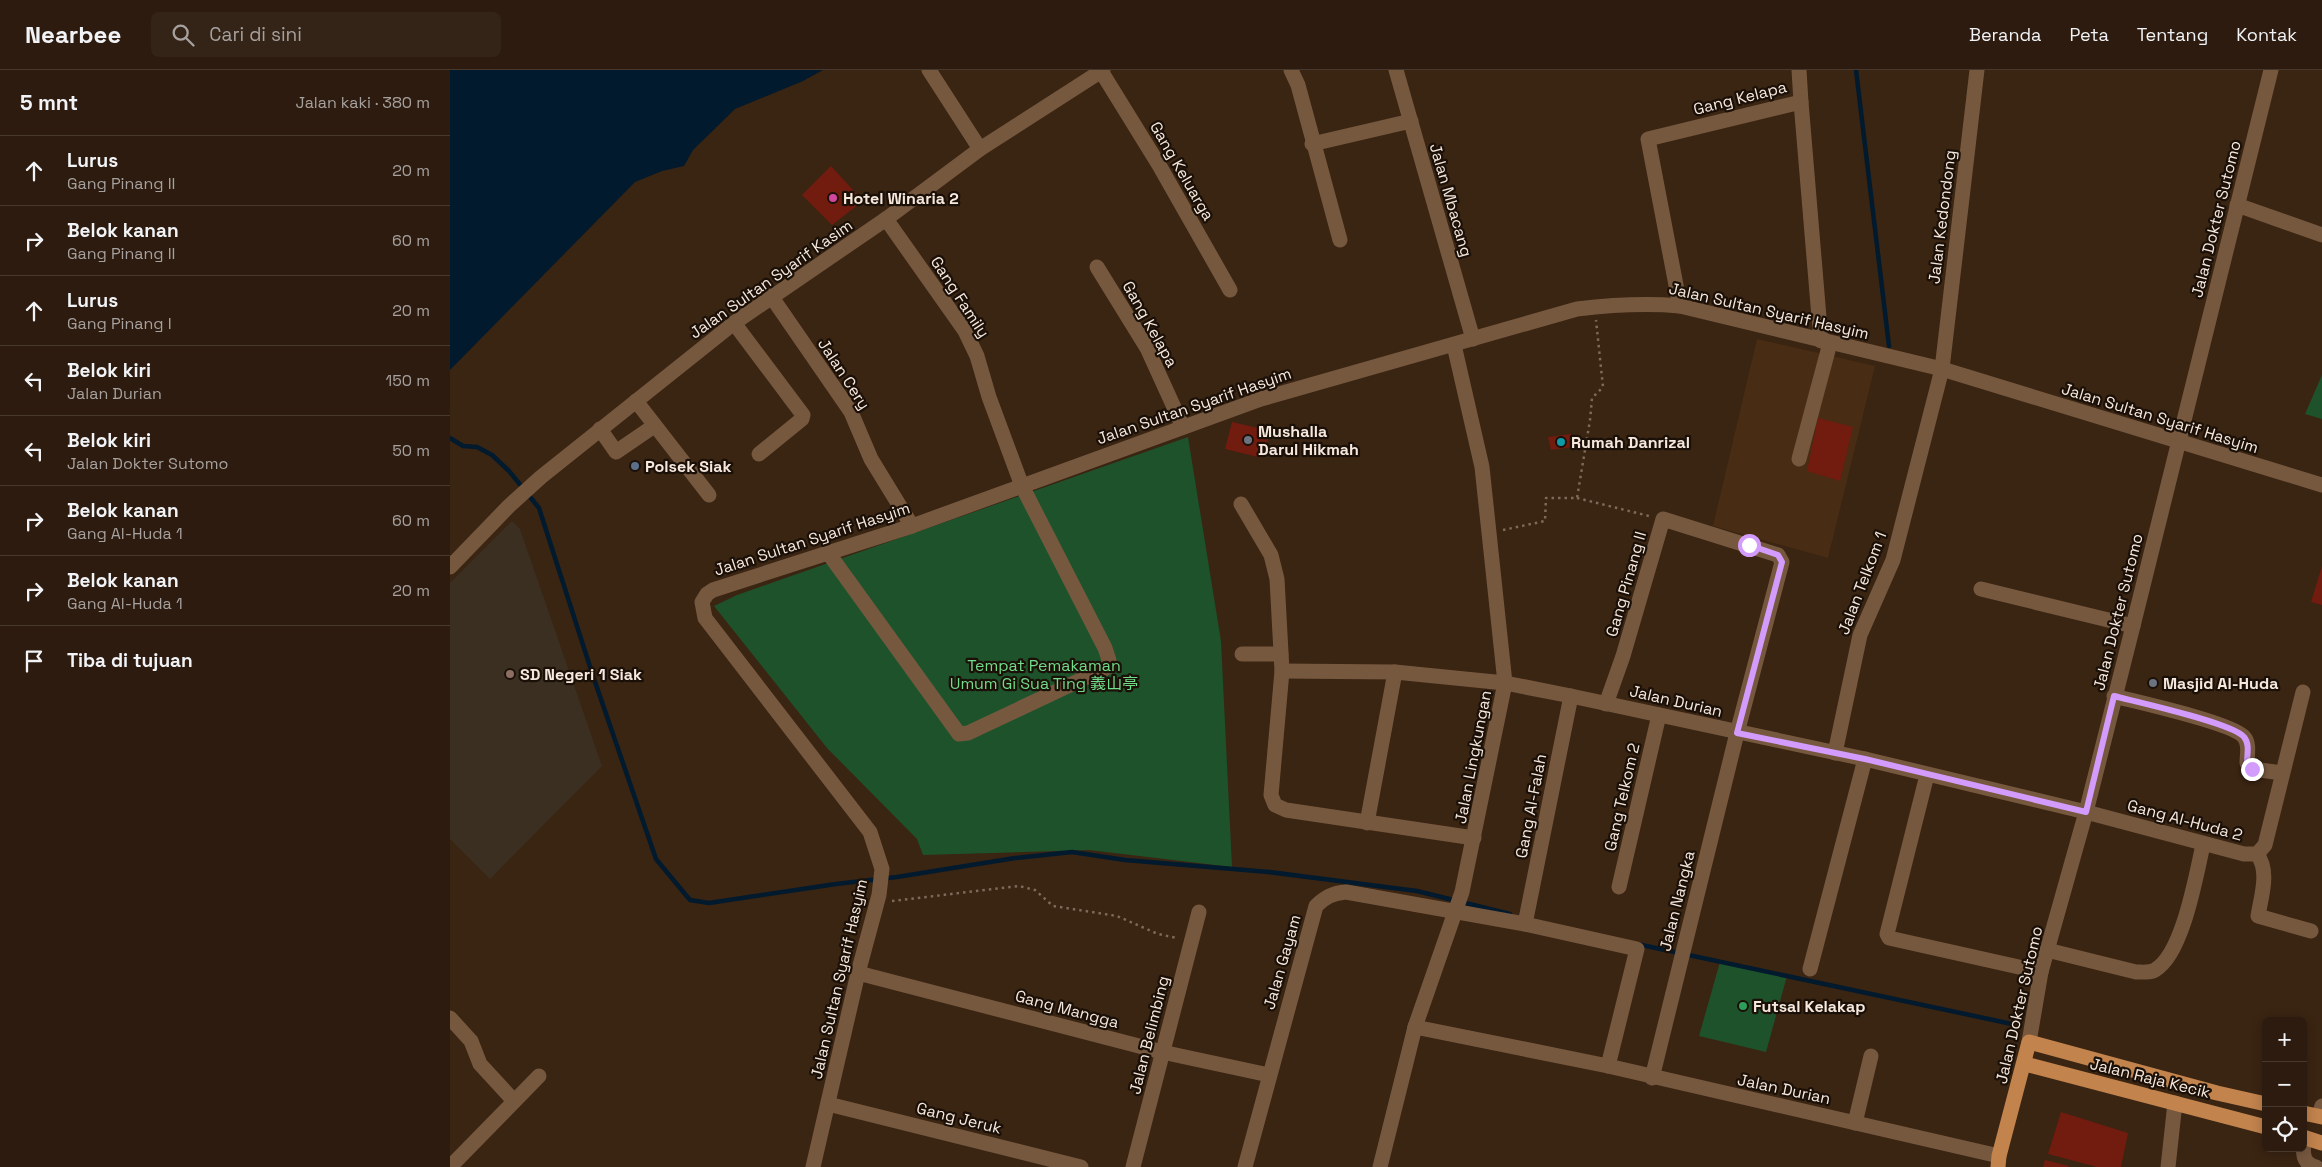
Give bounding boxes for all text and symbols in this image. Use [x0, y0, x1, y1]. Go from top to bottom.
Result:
search box [151, 12, 501, 57]
text: Nearbee [25, 19, 121, 50]
icon: search [169, 21, 197, 49]
text: Cari di sini [209, 22, 302, 47]
text: Beranda [1969, 23, 2041, 46]
text: Peta [2069, 23, 2109, 46]
text: Tentang [2137, 23, 2208, 46]
text: Kontak [2236, 23, 2297, 46]
street label: Gang Kelapa [1691, 76, 1789, 120]
text: 5 mnt [20, 89, 78, 116]
text: Jalan kaki · 380 m [296, 92, 430, 113]
street label: Gang Keluarga [1145, 118, 1219, 224]
street label: Jalan Dokter Sutomo [2186, 138, 2246, 300]
street label: Jalan Mbacang [1425, 141, 1477, 259]
text: Lurus [67, 148, 118, 173]
street label: Jalan Kedondong [1923, 149, 1961, 285]
icon: ahead [20, 157, 48, 185]
text: 20 m [392, 160, 430, 181]
text: Gang Pinang II [67, 173, 176, 194]
place label: Hotel Winaria 2 [843, 188, 959, 209]
marker: Hotel Winaria 2 [827, 192, 839, 204]
street label: Jalan Sultan Syarif Kasim [685, 215, 857, 343]
text: Belok kanan [67, 218, 179, 243]
icon: right [20, 227, 48, 255]
text: 60 m [392, 230, 430, 251]
text: Gang Pinang II [67, 243, 176, 264]
street label: Gang Family [926, 252, 994, 342]
street label: Gang Kelapa [1118, 277, 1182, 371]
street label: Jalan Sultan Syarif Hasyim [1667, 278, 1871, 344]
text: Lurus [67, 288, 118, 313]
icon: ahead [20, 297, 48, 325]
text: 20 m [392, 300, 430, 321]
text: Gang Pinang I [67, 313, 172, 334]
street label: Jalan Cery [813, 334, 875, 414]
text: Belok kiri [67, 358, 151, 383]
street label: Jalan Sultan Syarif Hasyim [1094, 363, 1294, 449]
icon: left [20, 367, 48, 395]
text: 150 m [386, 370, 430, 391]
street label: Jalan Sultan Syarif Hasyim [2059, 378, 2261, 458]
text: Jalan Durian [67, 383, 162, 404]
place label: Mushalla Darul Hikmah [1258, 421, 1359, 460]
text: Belok kiri [67, 428, 151, 453]
place label: Rumah Danrizal [1571, 432, 1690, 453]
marker: Mushalla Darul Hikmah [1242, 434, 1254, 446]
marker: Rumah Danrizal [1555, 436, 1567, 448]
icon: left [20, 437, 48, 465]
text: 50 m [392, 440, 430, 461]
text: Jalan Dokter Sutomo [67, 453, 228, 474]
place label: Polsek Siak [645, 456, 731, 477]
marker: Polsek Siak [629, 460, 641, 472]
street label: Jalan Sultan Syarif Hasyim [711, 497, 913, 581]
text: Belok kanan [67, 498, 179, 523]
icon: right [20, 507, 48, 535]
text: 60 m [392, 510, 430, 531]
text: Gang Al-Huda 1 [67, 523, 183, 544]
street label: Jalan Telkom 1 [1833, 528, 1891, 638]
street label: Gang Pinang II [1601, 529, 1651, 639]
street label: Jalan Dokter Sutomo [2088, 531, 2148, 693]
route start [1738, 534, 1761, 557]
text: Belok kanan [67, 568, 179, 593]
icon: right [20, 577, 48, 605]
text: 20 m [392, 580, 430, 601]
text: Gang Al-Huda 1 [67, 593, 183, 614]
icon: arrive [20, 647, 48, 675]
text: Tiba di tujuan [67, 648, 193, 673]
park label: Tempat Pemakaman Umum Gi Sua Ting 義山亭 [950, 655, 1138, 694]
place label: SD Negeri 1 Siak [520, 664, 642, 685]
marker: SD Negeri 1 Siak [504, 668, 516, 680]
place label: Masjid Al-Huda [2163, 673, 2278, 694]
marker: Masjid Al-Huda [2147, 677, 2159, 689]
street label: Jalan Durian [1628, 680, 1724, 722]
street label: Jalan Lingkungan [1450, 688, 1496, 826]
street label: Gang Telkom 2 [1599, 741, 1645, 853]
street label: Gang Al-Falah [1511, 752, 1551, 860]
route end [2241, 758, 2264, 781]
street label: Gang Al-Huda 2 [2125, 795, 2245, 845]
street label: Jalan Nangka [1654, 849, 1700, 953]
street label: Jalan Sultan Syarif Hasyim [806, 877, 872, 1081]
street label: Jalan Gayam [1258, 912, 1306, 1012]
street label: Jalan Dokter Sutomo [1991, 924, 2047, 1086]
street label: Jalan Belimbing [1124, 974, 1174, 1096]
street label: Gang Mangga [1013, 985, 1121, 1033]
place label: Futsal Kelakap [1753, 996, 1865, 1017]
marker: Futsal Kelakap [1737, 1000, 1749, 1012]
map controls [2262, 1017, 2307, 1152]
button: + [2262, 1017, 2307, 1062]
street label: Jalan Raja Kecik [2088, 1053, 2213, 1103]
button: − [2262, 1062, 2307, 1107]
street label: Jalan Durian [1736, 1069, 1832, 1109]
street label: Gang Jeruk [914, 1097, 1004, 1139]
button: locate [2262, 1107, 2307, 1152]

